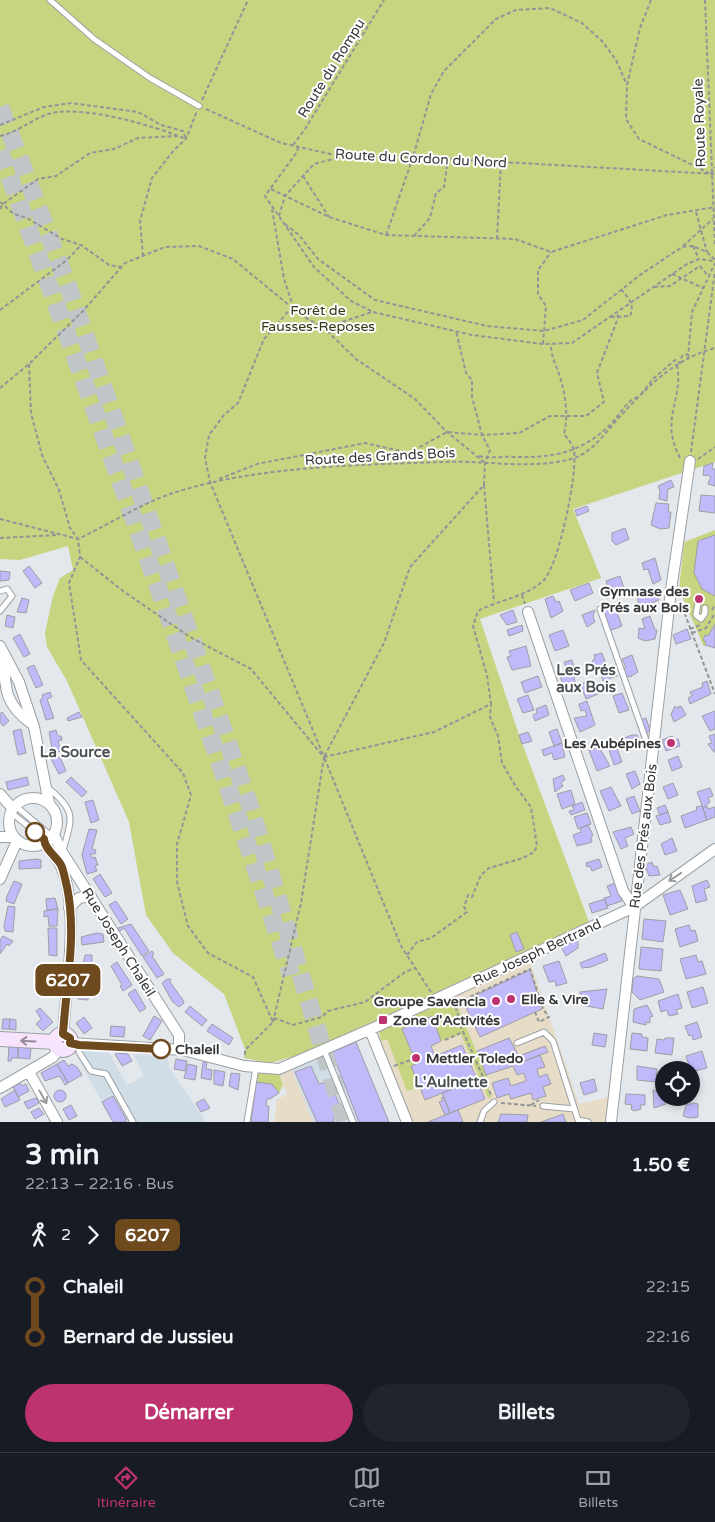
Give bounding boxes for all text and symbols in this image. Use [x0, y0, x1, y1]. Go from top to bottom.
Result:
street label: Route du Rompu [294, 16, 369, 121]
street label: Route Royale [689, 78, 710, 168]
street label: Route du Cordon du Nord [335, 146, 507, 171]
park label: Forêt de Fausses-Reposes [261, 302, 375, 335]
street label: Route des Grands Bois [304, 444, 456, 469]
place label: Gymnase des Prés aux Bois [600, 583, 689, 616]
marker: Gymnase des Prés aux Bois [693, 593, 705, 605]
district label: Les Prés aux Bois [556, 661, 616, 696]
place label: Les Aubépines [564, 735, 661, 752]
marker: Les Aubépines [665, 737, 677, 749]
district label: La Source [40, 743, 111, 761]
street label: Rue des Prés aux Bois [626, 762, 661, 909]
unlabelled marker [25, 822, 45, 842]
one-way arrow [668, 872, 682, 882]
street label: Rue Joseph Chaleil [78, 885, 159, 1000]
street label: Rue Joseph Bertrand [470, 915, 604, 990]
line badge: 6207 [33, 964, 103, 996]
text: 6207 [45, 969, 91, 991]
place label: Elle & Vire [521, 991, 589, 1008]
place label: Groupe Savencia [374, 993, 486, 1010]
marker: Elle & Vire [505, 993, 517, 1005]
marker: Groupe Savencia [490, 995, 502, 1007]
place label: Zone d'Activités [393, 1012, 500, 1029]
marker: Zone d'Activités [377, 1014, 389, 1026]
one-way arrow [20, 1036, 36, 1045]
marker: Chaleil [151, 1039, 171, 1059]
place label: Chaleil [175, 1041, 220, 1058]
place label: Mettler Toledo [426, 1050, 524, 1067]
marker: Mettler Toledo [410, 1052, 422, 1064]
map controls [655, 1061, 700, 1106]
button: locate [655, 1061, 700, 1106]
district label: L'Aulnette [414, 1073, 488, 1091]
one-way arrow [39, 1089, 48, 1104]
text: 3 min [25, 1138, 100, 1172]
text: 1.50 € [631, 1154, 690, 1176]
text: 22:13 – 22:16 · Bus [25, 1174, 174, 1194]
icon: walk [25, 1221, 53, 1249]
icon: forward [79, 1221, 107, 1249]
text: 6207 [125, 1224, 170, 1246]
text: 2 [61, 1225, 71, 1245]
text: Chaleil [63, 1276, 123, 1298]
text: 22:15 [646, 1277, 690, 1297]
text: Bernard de Jussieu [63, 1326, 234, 1348]
text: 22:16 [646, 1327, 690, 1347]
button: Démarrer [25, 1384, 353, 1442]
button: Billets [363, 1384, 690, 1442]
tab: Itinéraire [97, 1464, 156, 1511]
tab: Carte [349, 1464, 385, 1511]
tab: Billets [578, 1464, 618, 1511]

